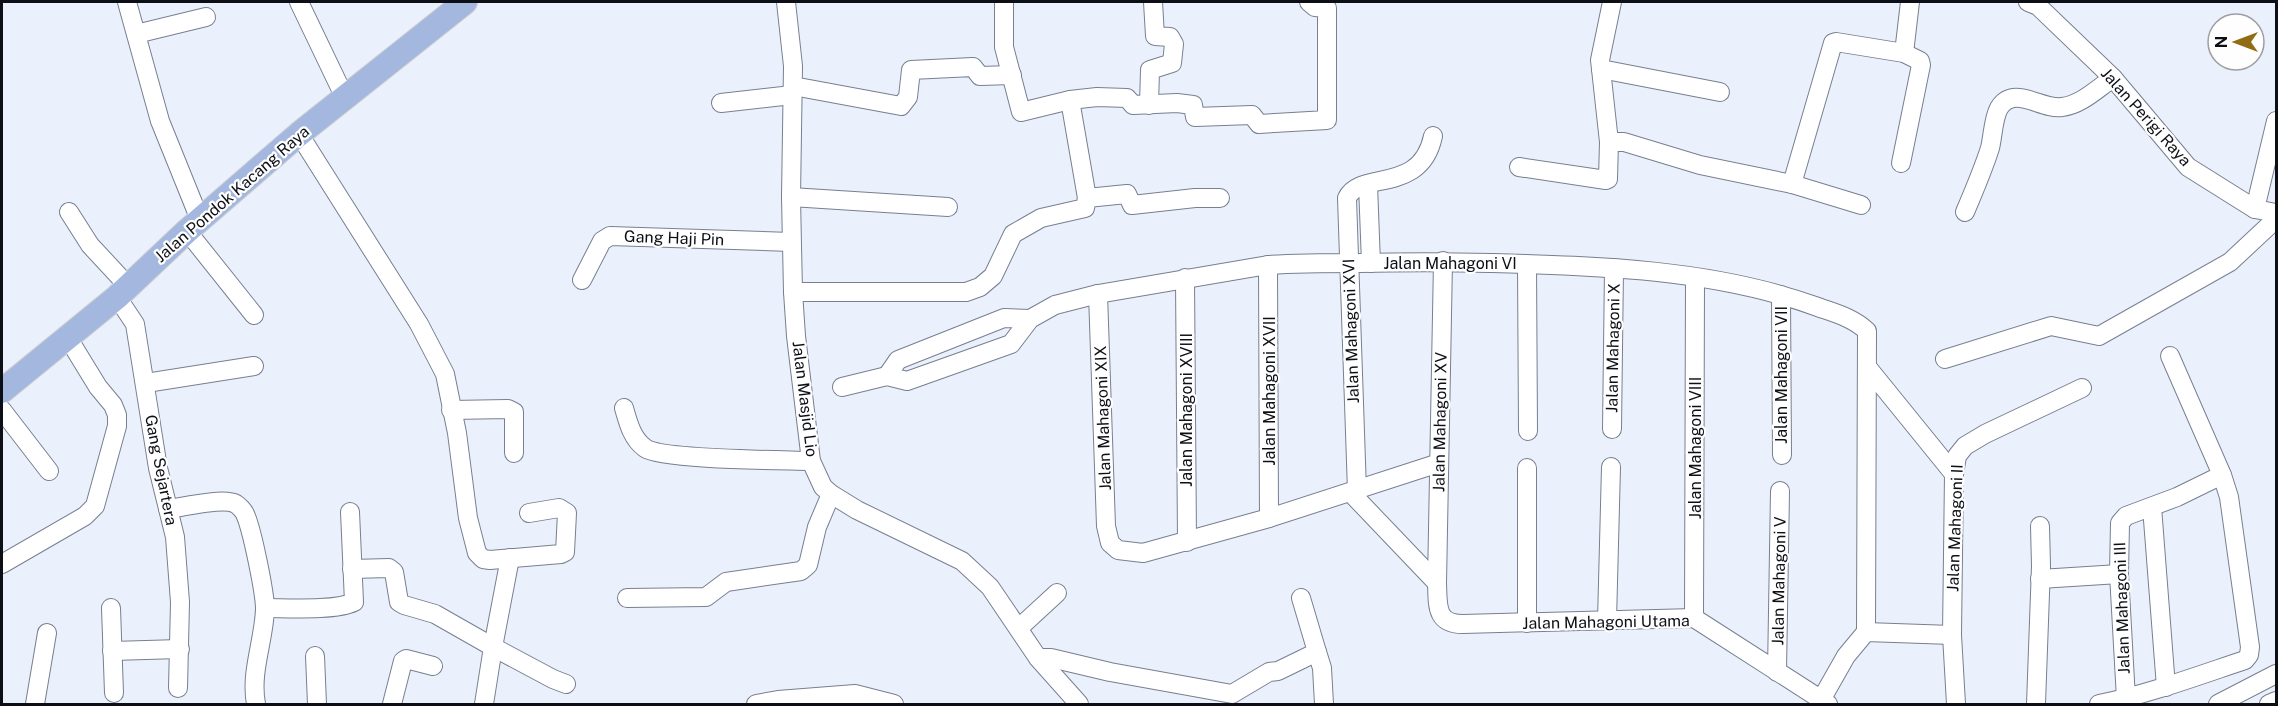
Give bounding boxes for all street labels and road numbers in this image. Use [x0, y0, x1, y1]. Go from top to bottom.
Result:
street label: Jalan Perigi Raya [2097, 64, 2195, 170]
street label: Jalan Pondok Kacang Raya [151, 122, 313, 266]
street label: Gang Haji Pin [624, 227, 724, 249]
street label: Jalan Mahagoni VI [1383, 254, 1517, 273]
street label: Jalan Mahagoni XVI [1339, 258, 1363, 404]
street label: Jalan Mahagoni X [1602, 283, 1624, 413]
street label: Jalan Mahagoni VII [1772, 306, 1791, 444]
street label: Jalan Mahagoni XVII [1260, 316, 1279, 466]
street label: Jalan Mahagoni XVIII [1177, 333, 1196, 487]
street label: Jalan Masjid Lio [788, 340, 822, 458]
street label: Jalan Mahagoni XIX [1091, 345, 1115, 491]
street label: Jalan Mahagoni XV [1429, 351, 1451, 492]
street label: Jalan Mahagoni VIII [1686, 377, 1705, 519]
street label: Gang Sejartera [141, 413, 181, 527]
street label: Jalan Mahagoni II [1943, 464, 1967, 592]
street label: Jalan Mahagoni V [1768, 516, 1790, 646]
street label: Jalan Mahagoni III [2110, 542, 2134, 674]
street label: Jalan Mahagoni Utama [1522, 611, 1690, 633]

